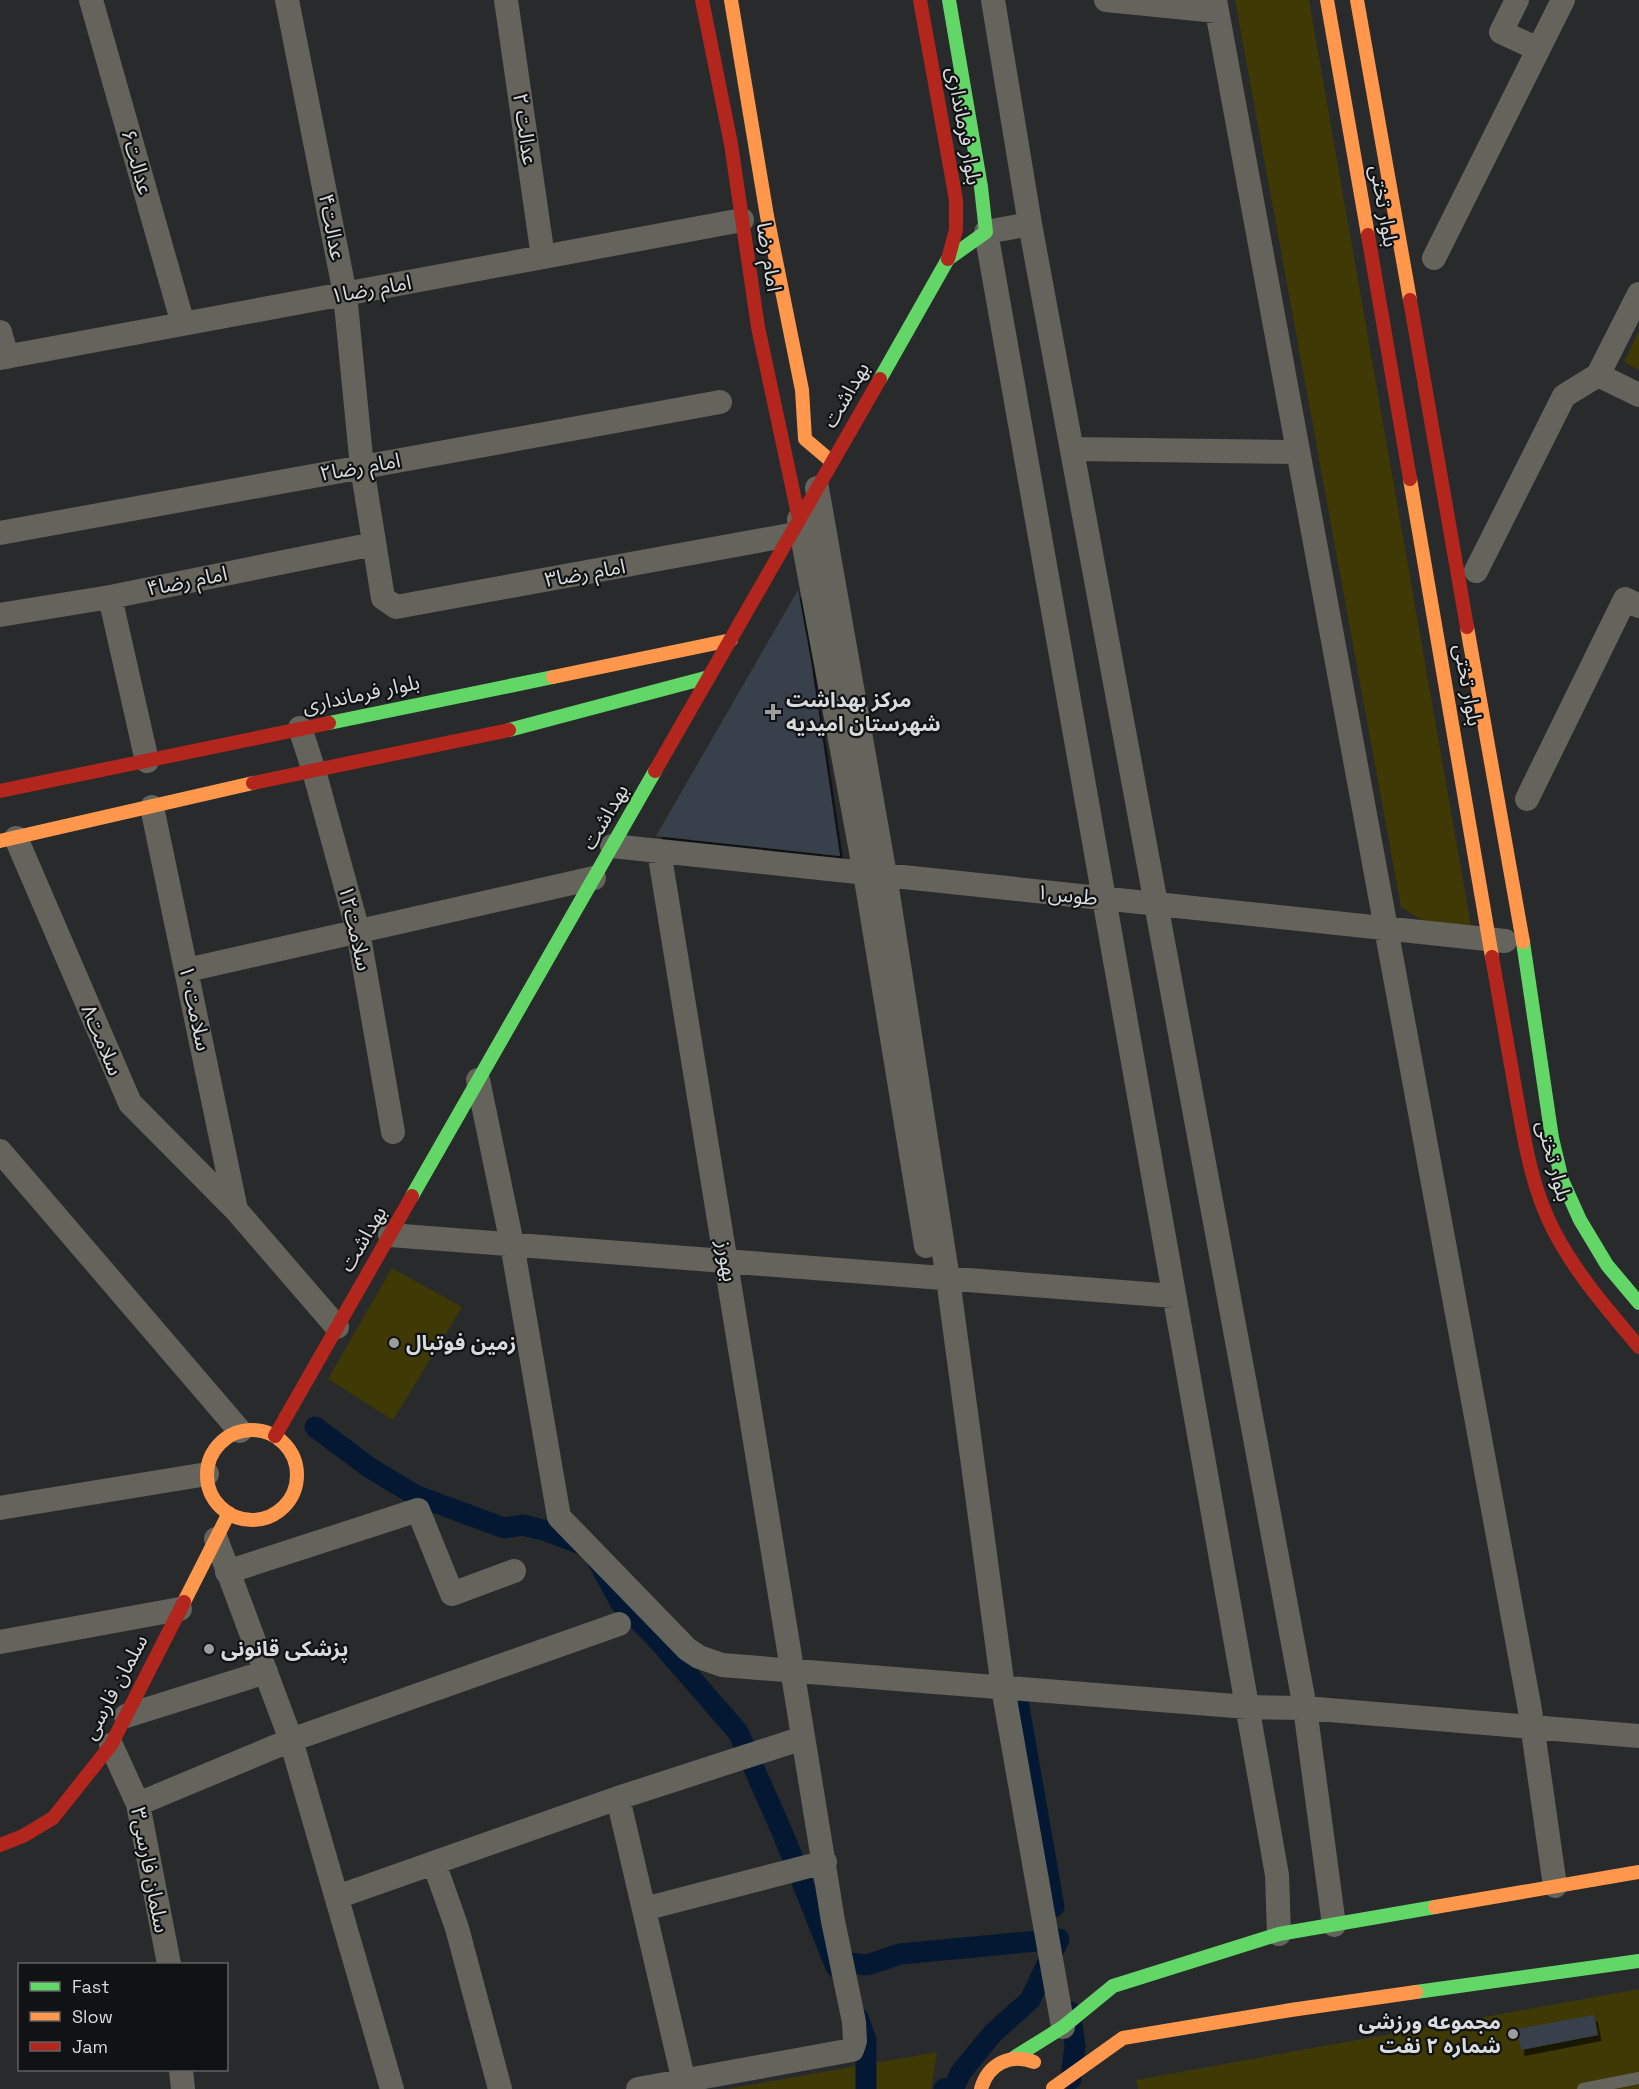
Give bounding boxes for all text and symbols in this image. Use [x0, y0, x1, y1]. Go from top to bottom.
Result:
street label: بلوار فرمانداری [941, 65, 988, 187]
street label: عدالت ۲ [507, 91, 544, 167]
street label: عدالت۶ [115, 126, 160, 198]
street label: بلوار تختی [1364, 163, 1405, 249]
street label: عدالت۴ [313, 191, 352, 262]
street label: امام رضا [748, 220, 788, 294]
street label: امام رضا۱ [328, 268, 414, 312]
street label: بهداشت [816, 357, 875, 433]
street label: امام رضا۲ [317, 446, 403, 490]
street label: امام رضا۳ [542, 552, 628, 596]
street label: امام رضا۴ [144, 559, 230, 605]
street label: بلوار تختی [1448, 642, 1489, 728]
street label: بلوار فرمانداری [300, 668, 422, 719]
place label: مرکز بهداشت شهرستان امیدیه [786, 686, 941, 737]
marker: مرکز بهداشت شهرستان امیدیه [764, 703, 782, 721]
street label: بهداشت [575, 779, 634, 855]
street label: طوس۱ [1035, 878, 1099, 911]
street label: سلامت۱۲ [333, 882, 378, 973]
street label: سلامت۱۰ [173, 963, 218, 1053]
street label: سلامت۸ [75, 1000, 130, 1080]
street label: بلوار تختی [1531, 1117, 1578, 1204]
street label: بهداشت [333, 1201, 392, 1277]
street label: بهورز [711, 1237, 744, 1284]
place label: زمین فوتبال [406, 1329, 516, 1356]
marker: زمین فوتبال [387, 1336, 401, 1350]
street label: سلمان فارسی [76, 1630, 154, 1744]
place label: پزشکی قانونی [221, 1635, 349, 1663]
marker: پزشکی قانونی [202, 1642, 216, 1656]
street label: سلمان فارسی۳ [125, 1805, 176, 1935]
legend [18, 1963, 228, 2071]
text: Fast [72, 1975, 109, 1998]
text: Slow [72, 2005, 113, 2028]
place label: مجموعه ورزشی شماره ۲ نفت [1358, 2008, 1501, 2059]
marker: مجموعه ورزشی شماره ۲ نفت [1506, 2027, 1520, 2041]
text: Jam [72, 2035, 108, 2058]

